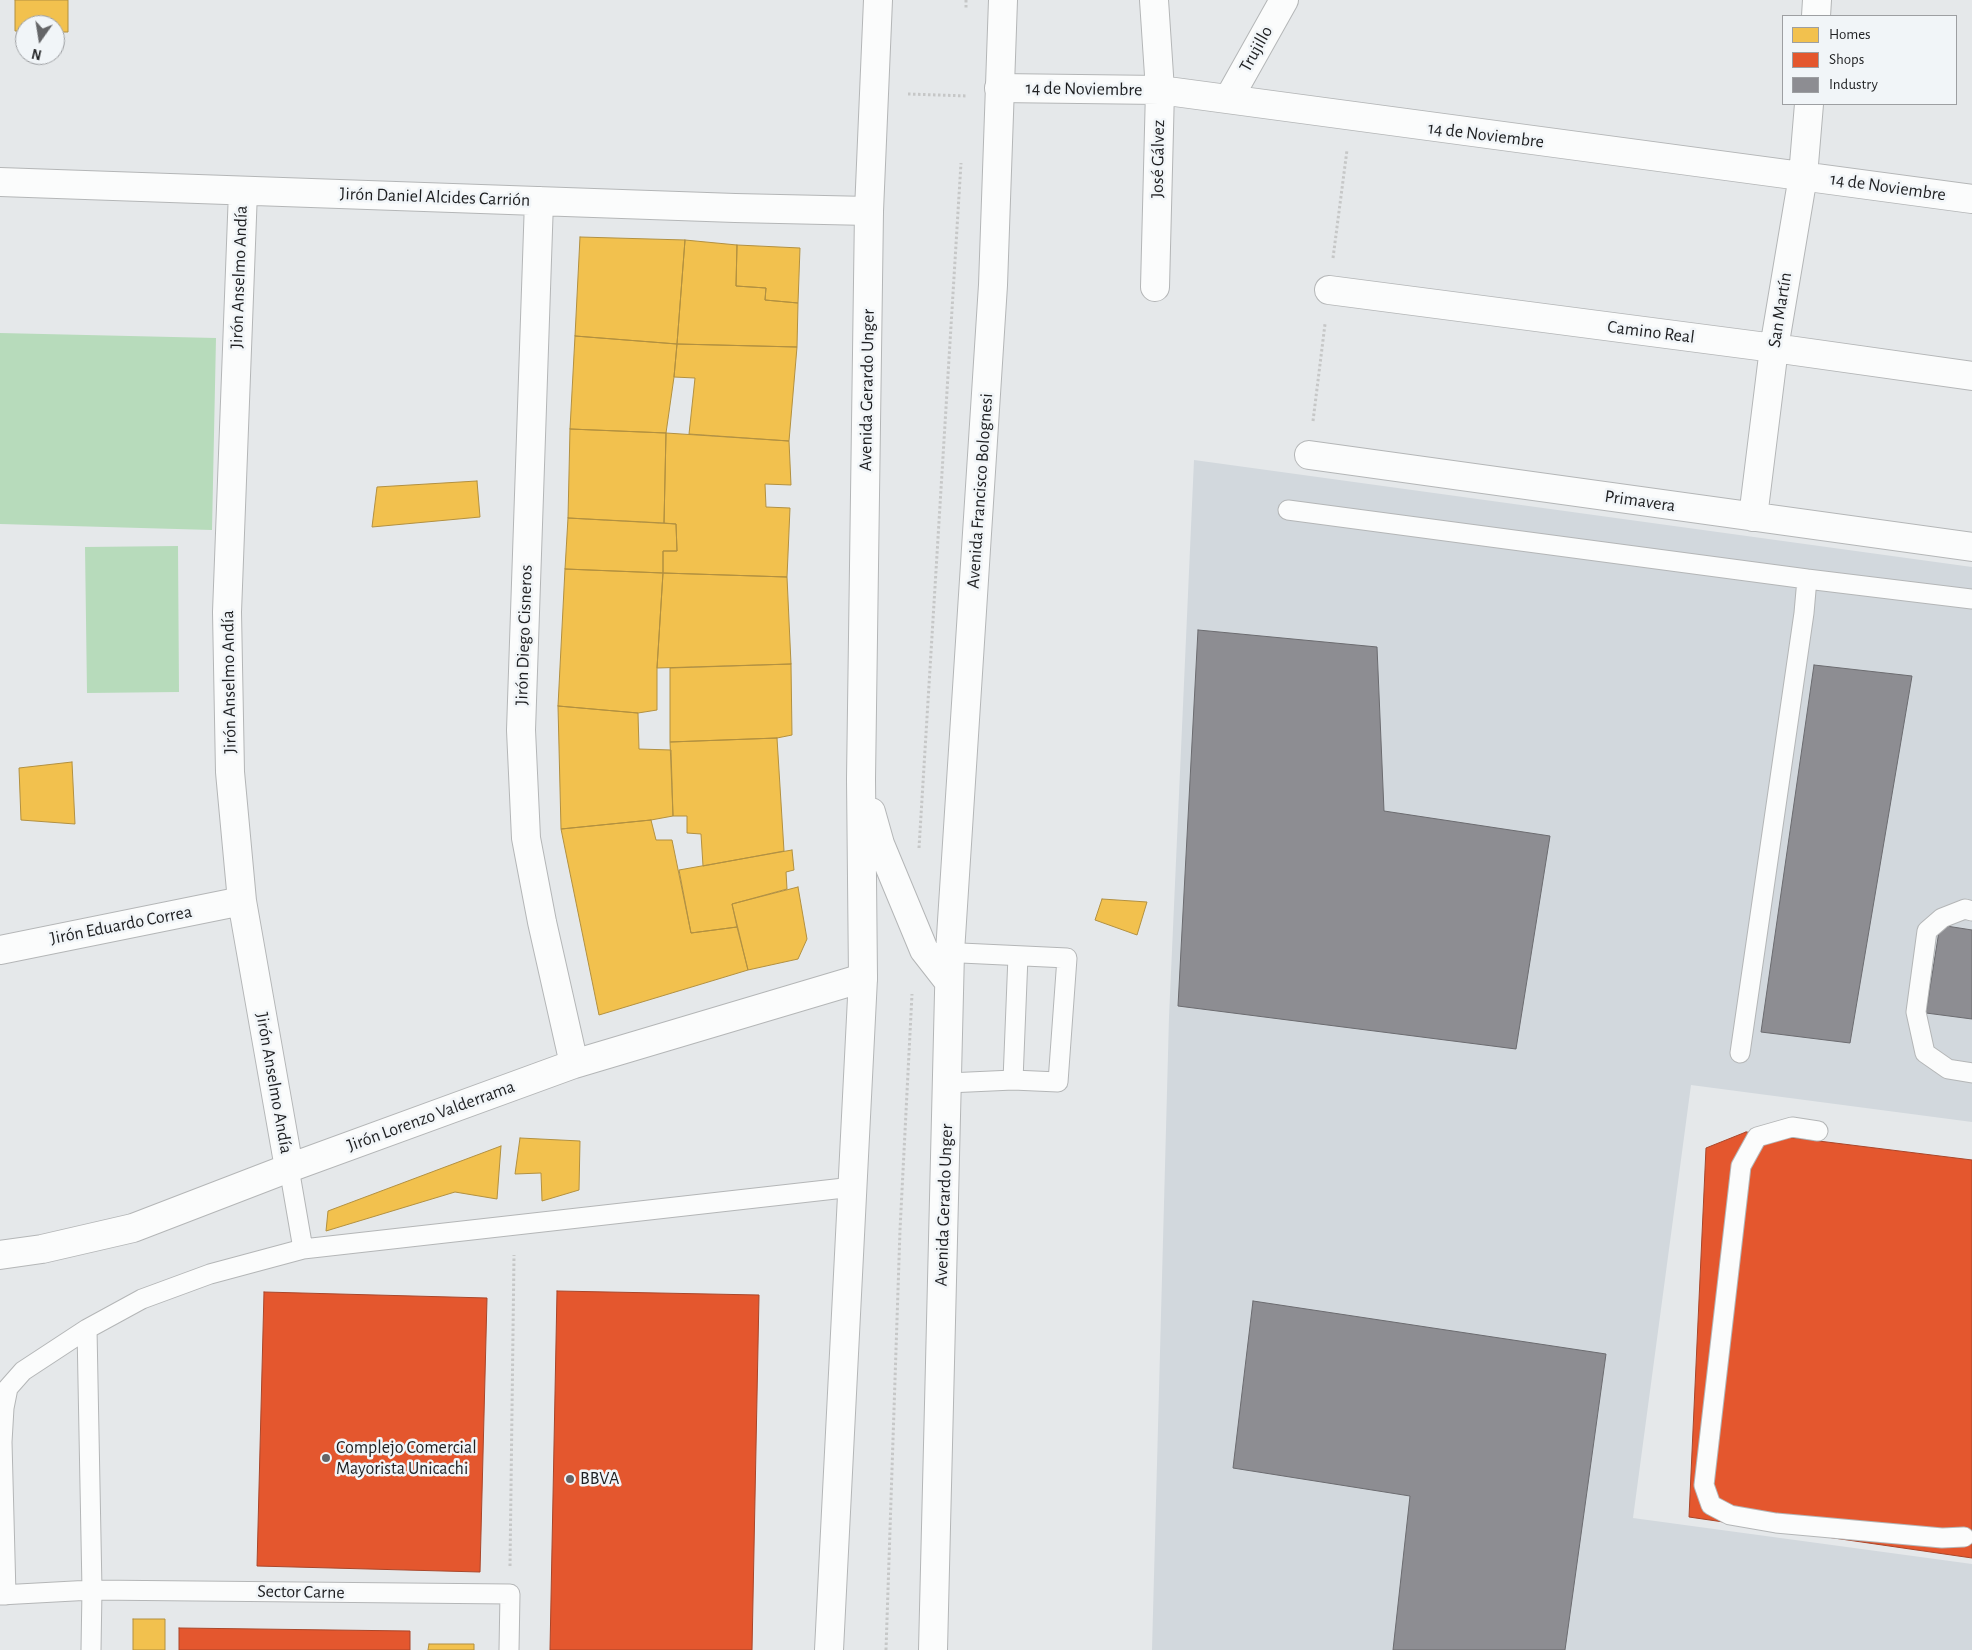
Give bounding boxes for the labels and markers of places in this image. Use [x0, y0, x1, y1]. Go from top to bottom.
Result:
place label: Complejo Comercial Mayorista Unicachi [336, 1437, 477, 1480]
marker: Complejo Comercial Mayorista Unicachi [320, 1452, 332, 1464]
place label: BBVA [580, 1468, 619, 1490]
marker: BBVA [564, 1473, 576, 1485]

